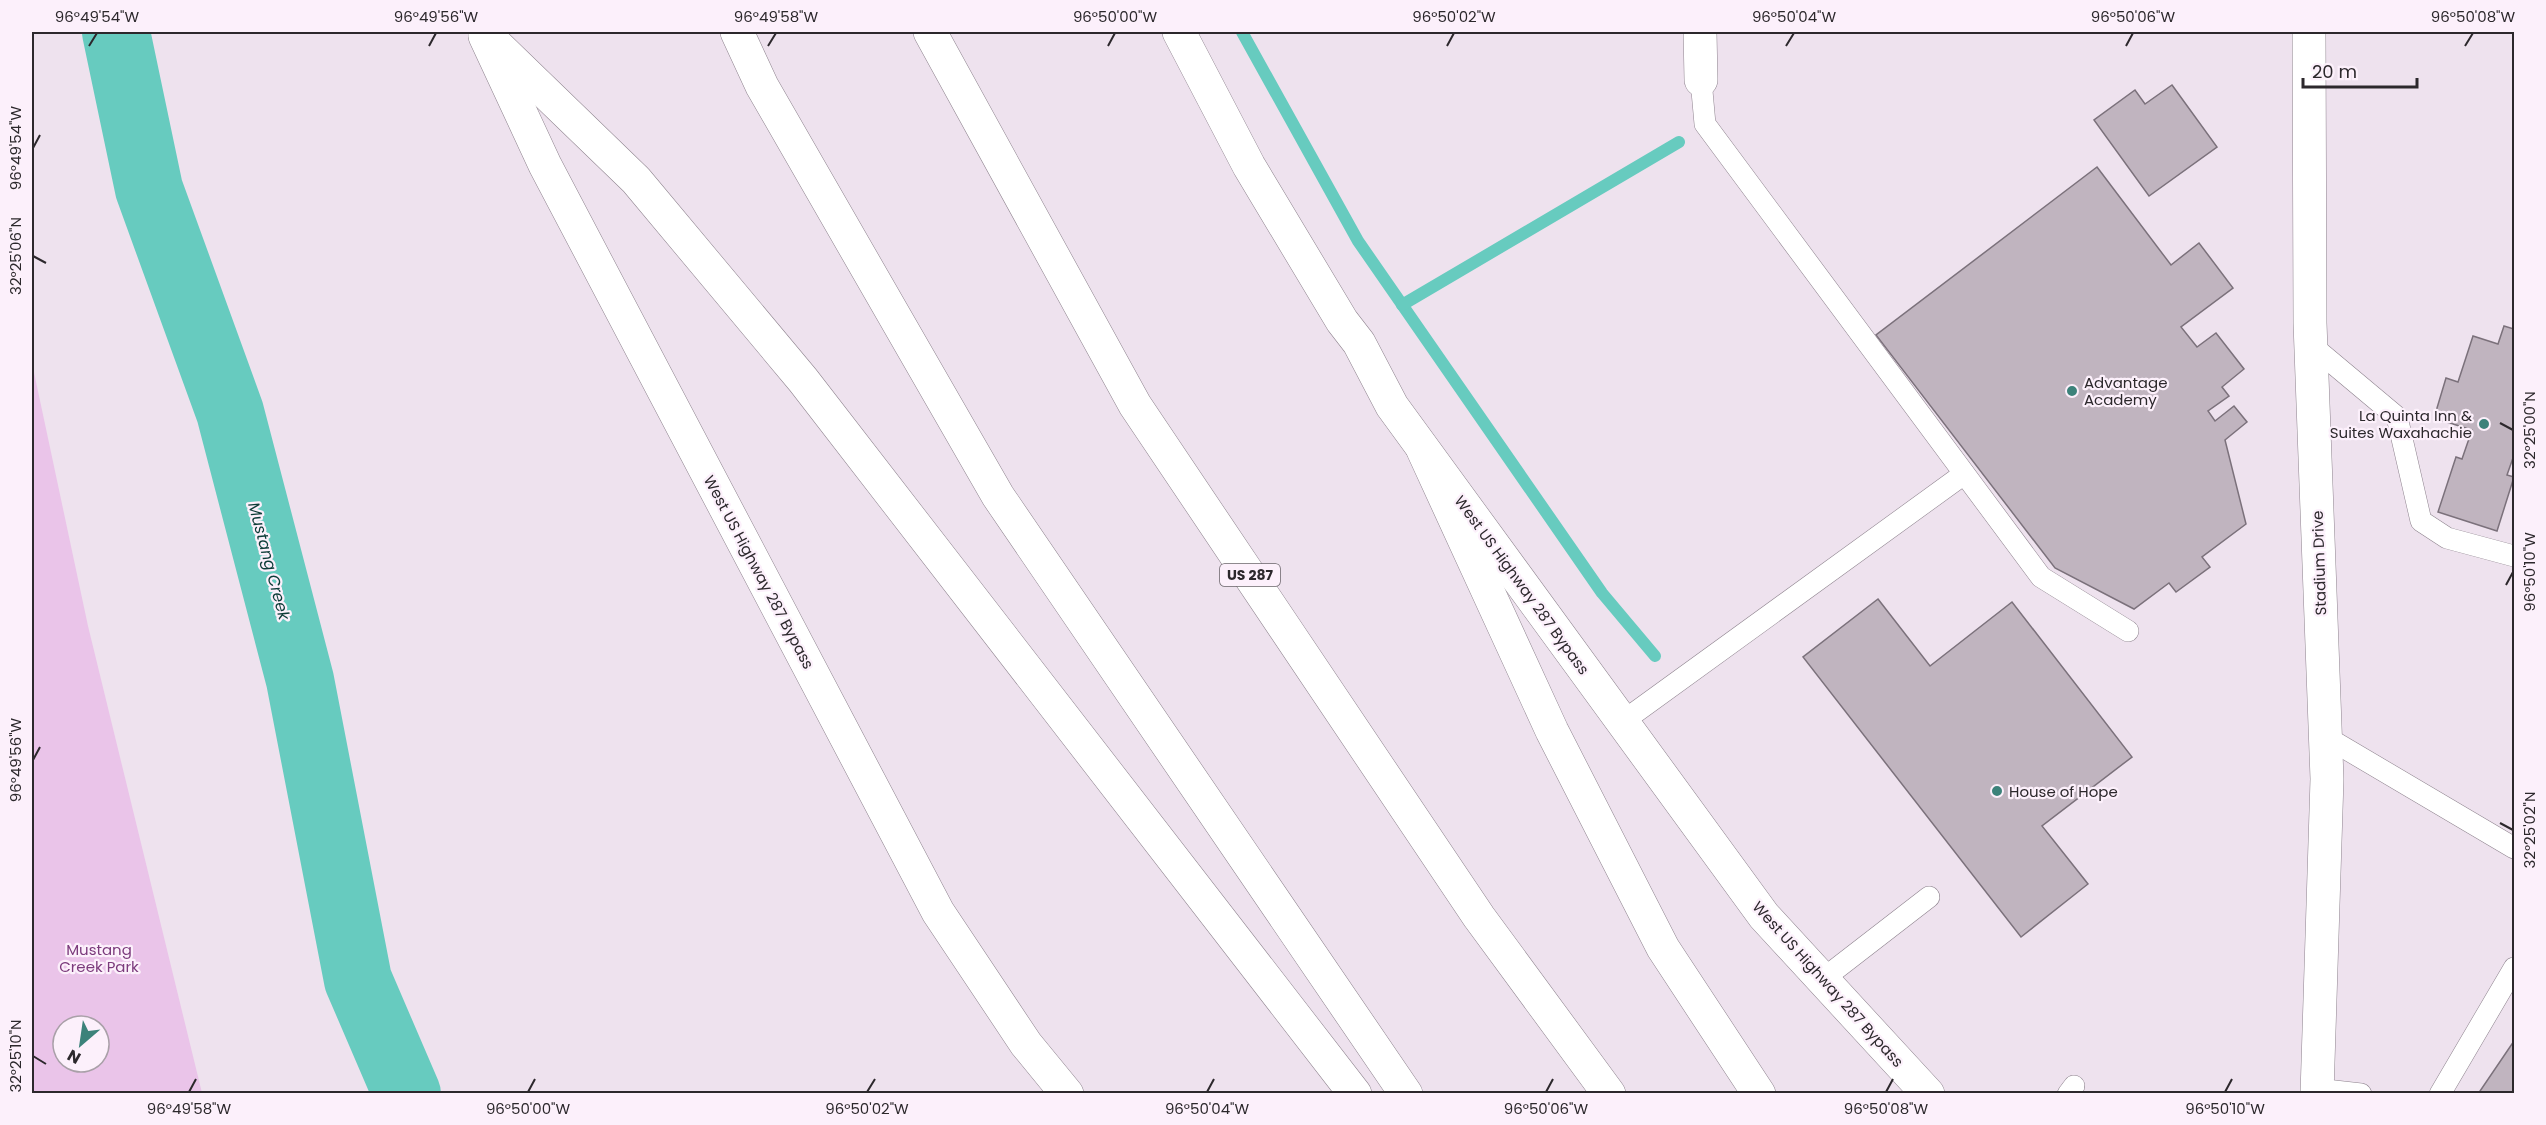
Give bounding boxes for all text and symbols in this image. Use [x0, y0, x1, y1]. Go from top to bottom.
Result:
text: 96°49'54"W [55, 6, 139, 27]
text: 96°49'56"W [394, 6, 479, 27]
text: 96°49'58"W [734, 6, 819, 27]
text: 96°50'00"W [1073, 6, 1157, 27]
text: 96°50'02"W [1412, 6, 1496, 27]
text: 96°50'04"W [1752, 6, 1836, 27]
text: 96°50'06"W [2091, 6, 2176, 27]
text: 96°50'08"W [2431, 6, 2515, 27]
scale bar [2303, 51, 2417, 89]
text: 20 m [2312, 59, 2357, 84]
text: 96°49'54"W [5, 106, 26, 190]
text: 32°25'06"N [5, 217, 26, 295]
place label: Advantage Academy [2084, 372, 2167, 410]
marker: Advantage Academy [2065, 384, 2079, 398]
text: 32°25'00"N [2519, 391, 2540, 469]
place label: La Quinta Inn & Suites Waxahachie [2330, 405, 2472, 443]
marker: La Quinta Inn & Suites Waxahachie [2477, 417, 2491, 431]
street label: West US Highway 287 Bypass [699, 471, 819, 673]
street label: West US Highway 287 Bypass [1450, 491, 1594, 679]
water label: Mustang Creek [242, 499, 296, 623]
street label: Stadium Drive [2307, 510, 2331, 616]
text: 96°50'10"W [2519, 532, 2540, 612]
road number: US 287 [1220, 564, 1280, 586]
text: 96°49'56"W [5, 717, 26, 802]
place label: House of Hope [2009, 781, 2118, 802]
marker: House of Hope [1990, 784, 2004, 798]
text: 32°25'02"N [2519, 791, 2540, 869]
street label: West US Highway 287 Bypass [1748, 896, 1908, 1072]
park label: Mustang Creek Park [59, 939, 139, 977]
north arrow [51, 1014, 111, 1074]
text: 32°25'10"N [5, 1019, 26, 1093]
text: N [63, 1044, 85, 1070]
text: 96°49'58"W [147, 1098, 232, 1119]
text: 96°50'00"W [486, 1098, 570, 1119]
text: 96°50'02"W [825, 1098, 909, 1119]
text: 96°50'04"W [1165, 1098, 1249, 1119]
text: 96°50'06"W [1504, 1098, 1589, 1119]
text: 96°50'08"W [1844, 1098, 1928, 1119]
text: 96°50'10"W [2185, 1098, 2265, 1119]

